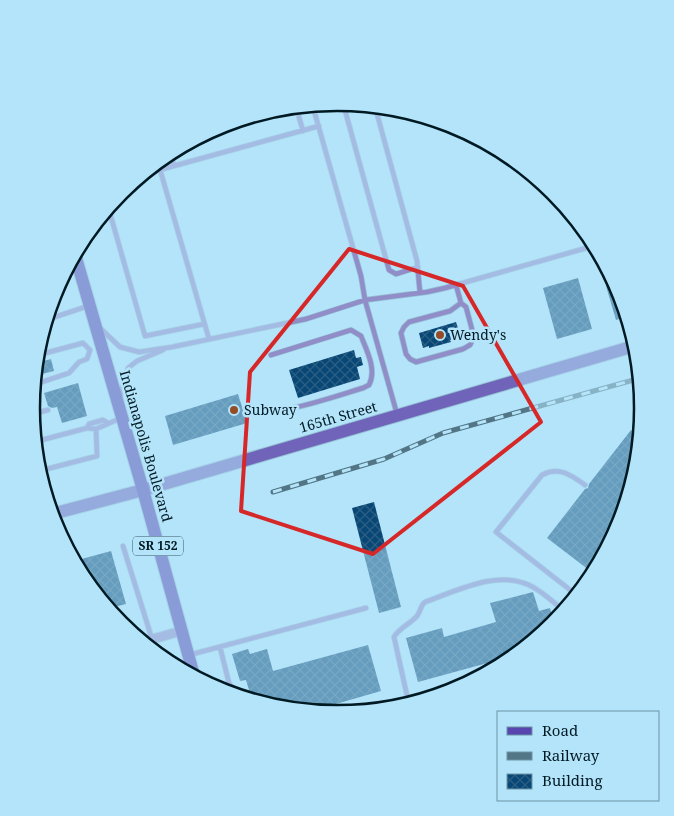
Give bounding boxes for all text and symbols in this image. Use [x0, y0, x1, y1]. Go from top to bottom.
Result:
place label: Wendy's [450, 325, 506, 344]
marker: Wendy's [434, 329, 446, 341]
street label: Indianapolis Boulevard [116, 368, 177, 524]
street label: 165th Street [297, 396, 379, 437]
place label: Subway [244, 400, 297, 419]
marker: Subway [228, 404, 240, 416]
road number: SR 152 [133, 536, 183, 556]
legend [497, 711, 659, 801]
text: Road [542, 720, 578, 740]
text: Railway [542, 745, 600, 765]
text: Building [542, 770, 603, 790]

